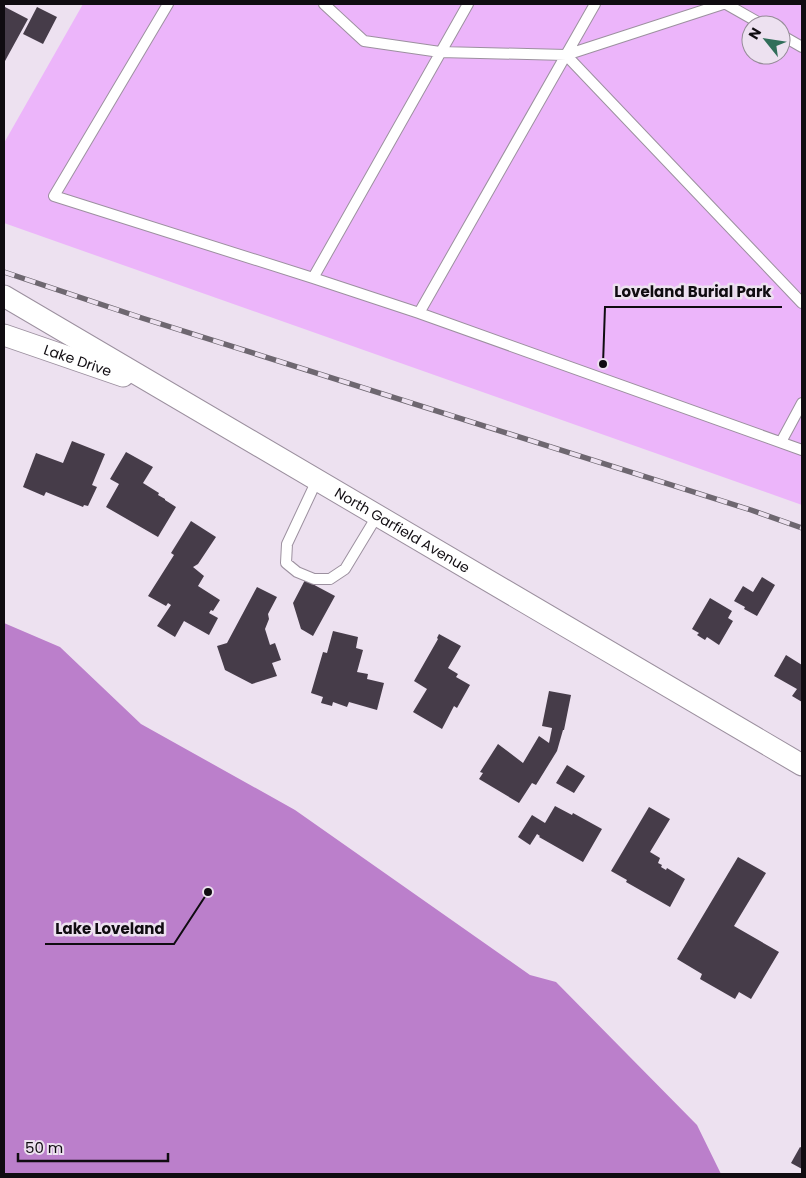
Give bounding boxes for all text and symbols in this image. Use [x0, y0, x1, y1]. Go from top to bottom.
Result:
north arrow [741, 15, 791, 65]
text: N [743, 24, 766, 43]
callout: Loveland Burial Park [605, 277, 782, 307]
text: Loveland Burial Park [614, 281, 772, 302]
street label: Lake Drive [41, 339, 115, 381]
street label: North Garfield Avenue [331, 483, 474, 578]
callout: Lake Loveland [45, 914, 174, 944]
text: Lake Loveland [55, 918, 165, 939]
scale bar [18, 1130, 168, 1162]
text: 50 m [25, 1137, 63, 1158]

